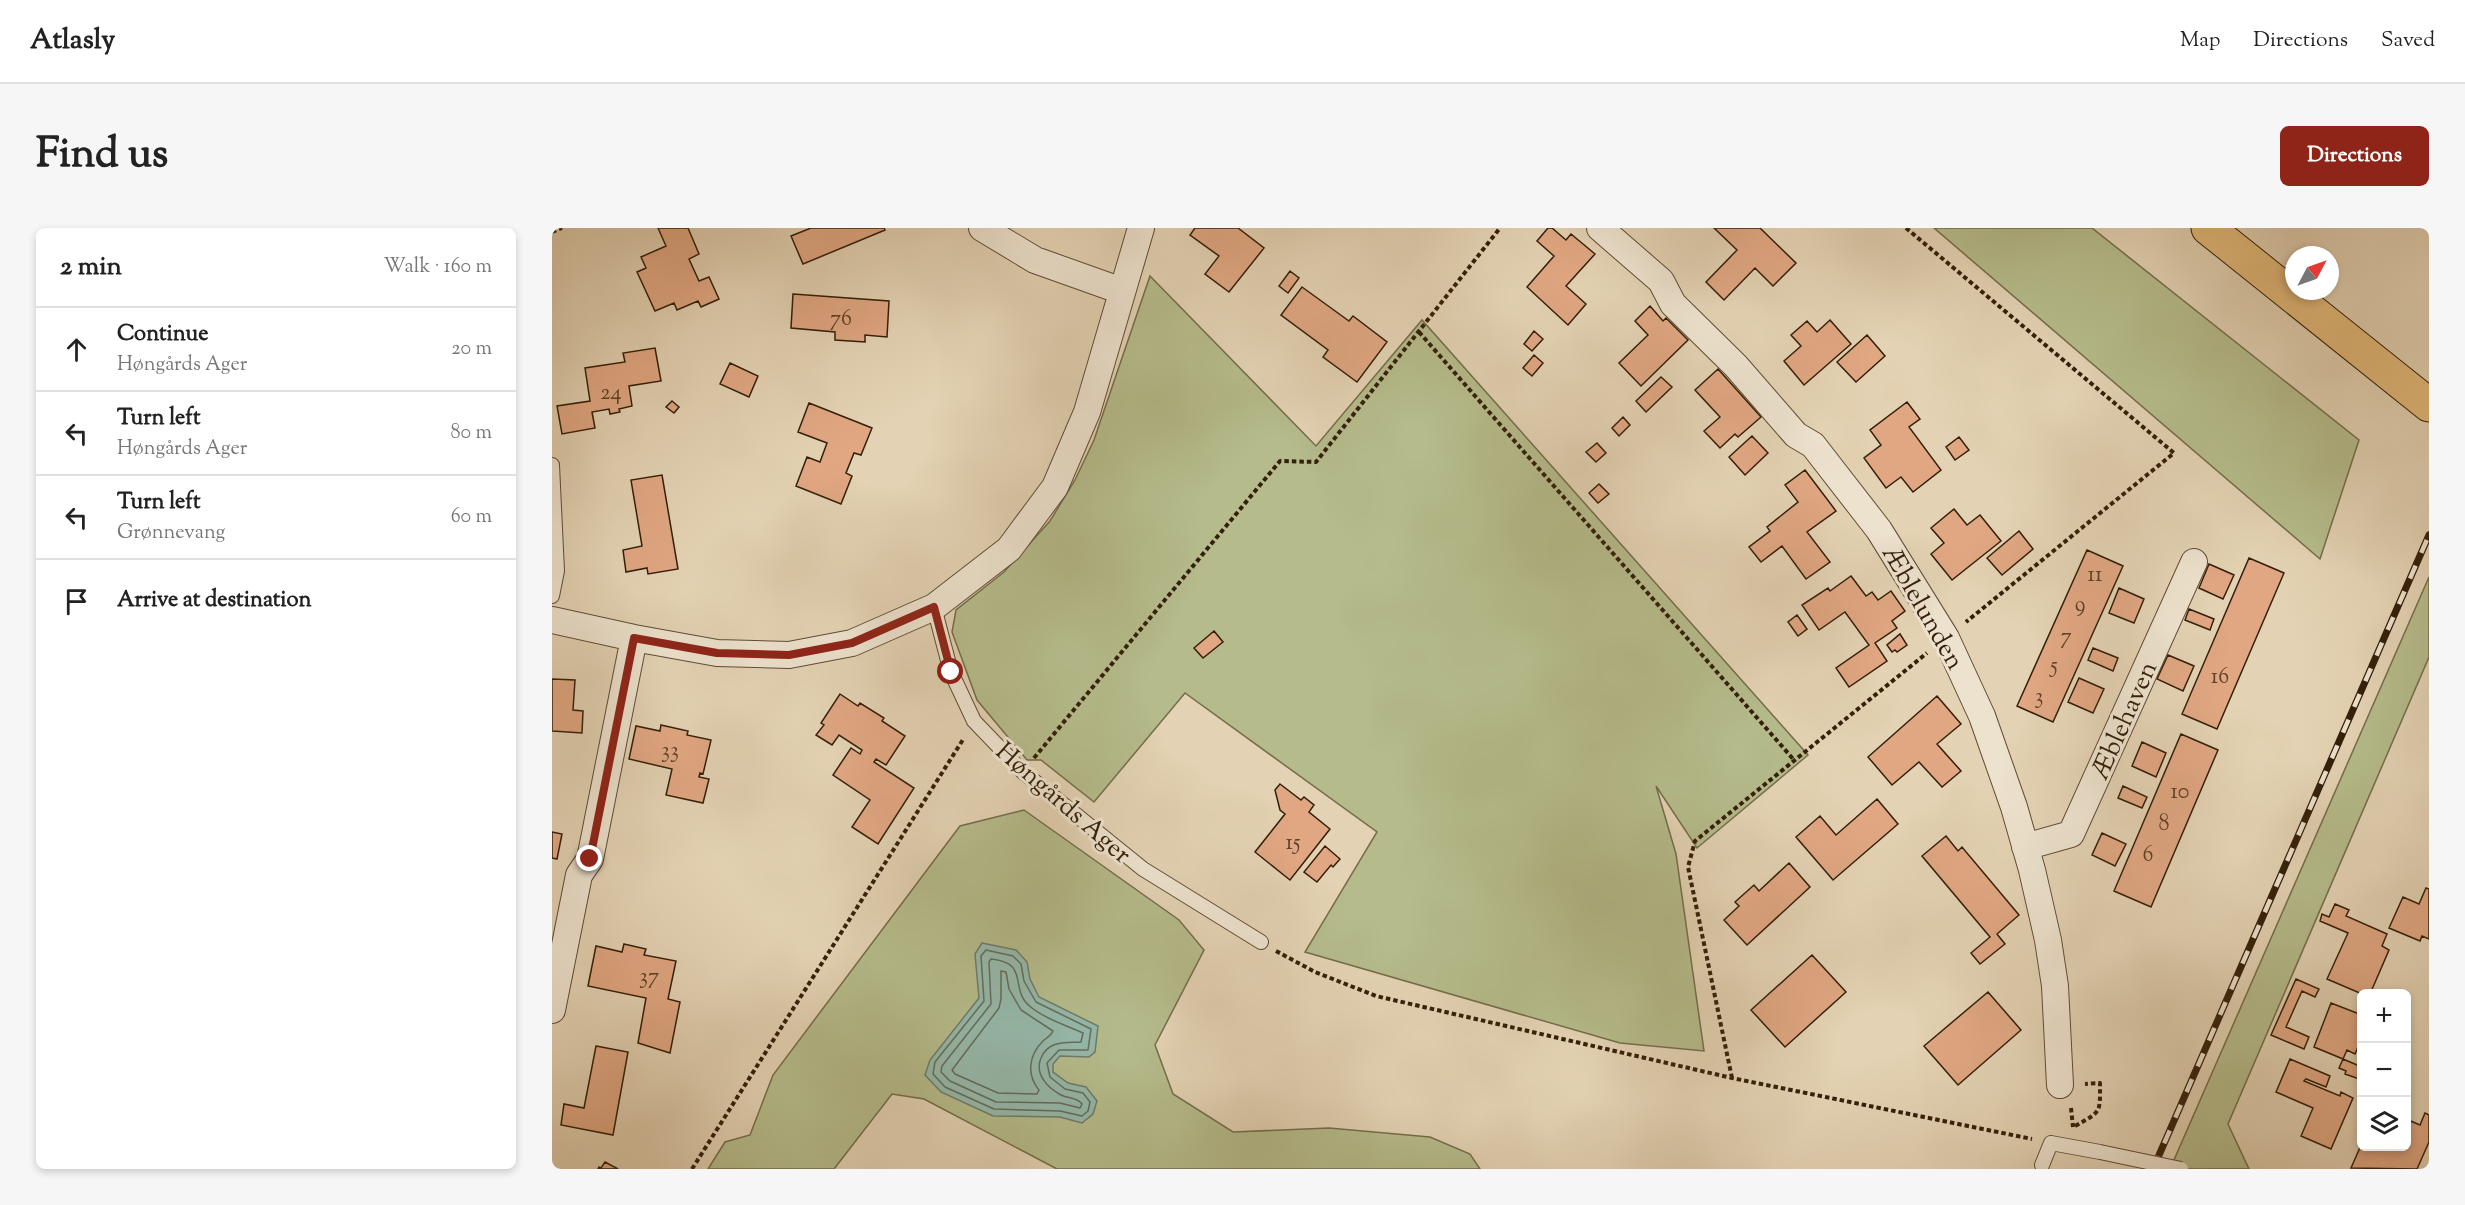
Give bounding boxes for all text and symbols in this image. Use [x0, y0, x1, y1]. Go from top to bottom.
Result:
text: Atlasly [30, 21, 115, 61]
text: Map [2180, 26, 2220, 56]
text: Directions [2253, 26, 2348, 56]
text: Saved [2381, 26, 2435, 56]
text: Find us [36, 126, 168, 186]
button: Directions [2280, 126, 2429, 186]
north arrow [2285, 246, 2339, 300]
text: 2 min [60, 249, 122, 286]
text: Walk · 160 m [383, 253, 492, 282]
house number: 76 [830, 304, 852, 336]
text: Continue [117, 319, 208, 351]
icon: ahead [60, 333, 93, 366]
text: 20 m [451, 335, 492, 364]
text: Høngårds Ager [117, 351, 247, 380]
house number: 24 [600, 378, 622, 410]
text: Turn left [117, 403, 200, 435]
icon: left [60, 417, 93, 450]
text: 80 m [451, 419, 492, 448]
text: Høngårds Ager [117, 435, 247, 464]
text: Turn left [117, 487, 200, 519]
icon: left [60, 501, 93, 534]
text: 60 m [451, 503, 492, 532]
text: Grønnevang [117, 519, 225, 548]
street label: Æblelunden [1871, 539, 1972, 677]
house number: 11 [2088, 560, 2103, 592]
icon: arrive [60, 585, 93, 618]
text: Arrive at destination [117, 585, 312, 617]
house number: 9 [2075, 590, 2085, 622]
house number: 7 [2060, 622, 2072, 654]
house number: 5 [2048, 651, 2058, 683]
street label: Æblehaven [2083, 656, 2168, 786]
route start [937, 658, 963, 684]
house number: 16 [2211, 662, 2229, 694]
house number: 3 [2035, 682, 2043, 714]
street label: Høngårds Ager [986, 734, 1139, 874]
house number: 33 [661, 736, 679, 768]
house number: 10 [2171, 777, 2189, 809]
house number: 8 [2158, 809, 2170, 841]
house number: 15 [1285, 828, 1301, 860]
house number: 6 [2143, 840, 2153, 872]
route end [576, 845, 602, 871]
house number: 37 [639, 962, 659, 994]
map controls [2357, 989, 2411, 1151]
button: + [2357, 989, 2411, 1043]
button: − [2357, 1043, 2411, 1097]
button: layers [2357, 1097, 2411, 1151]

